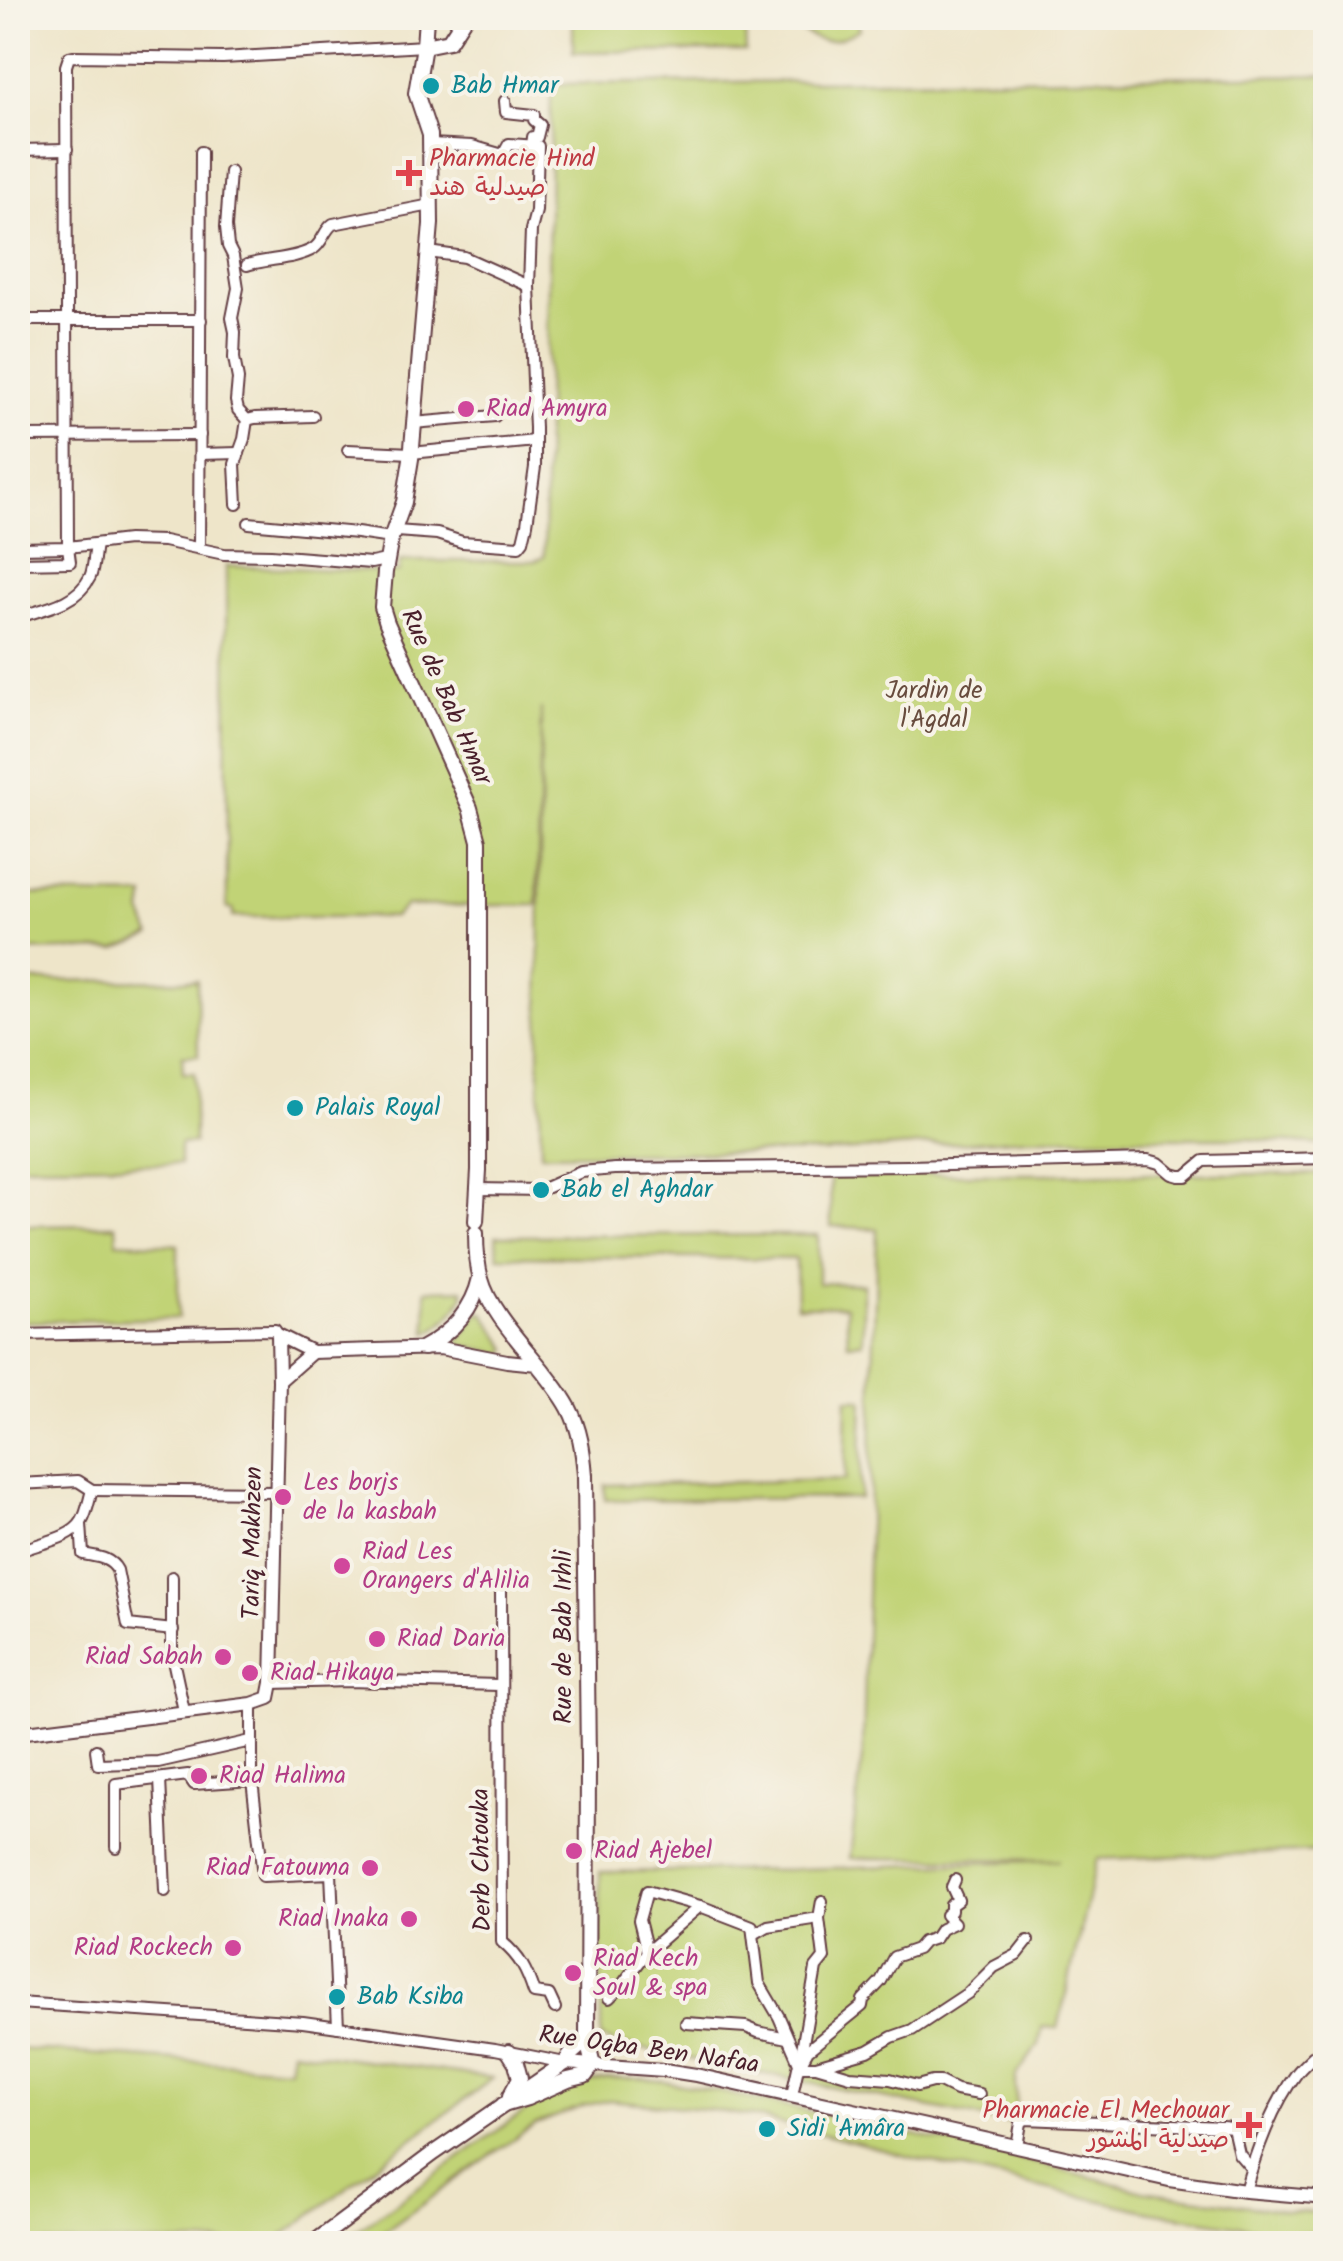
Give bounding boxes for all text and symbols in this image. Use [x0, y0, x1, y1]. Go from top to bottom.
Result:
place label: Bab Hmar [451, 66, 560, 106]
marker: Bab Hmar [420, 75, 442, 97]
place label: Pharmacie Hind صيدلية هند [429, 139, 596, 208]
marker: Pharmacie Hind صيدلية هند [398, 162, 420, 184]
place label: Riad Amyra [486, 389, 608, 429]
marker: Riad Amyra [455, 398, 477, 420]
street label: Rue de Bab Hmar [389, 602, 503, 793]
park label: Jardin de l'Agdal [885, 671, 983, 740]
place label: Palais Royal [315, 1088, 440, 1128]
marker: Palais Royal [284, 1097, 306, 1119]
place label: Bab el Aghdar [561, 1170, 714, 1210]
marker: Bab el Aghdar [530, 1179, 552, 1201]
place label: Les borjs de la kasbah [303, 1463, 437, 1532]
street label: Tariq Makhzen [232, 1466, 274, 1620]
marker: Les borjs de la kasbah [272, 1486, 294, 1508]
place label: Riad Les Orangers d'Alilia [362, 1532, 530, 1601]
street label: Rue de Bab Irhli [544, 1549, 584, 1724]
marker: Riad Les Orangers d'Alilia [331, 1555, 353, 1577]
place label: Riad Daria [397, 1619, 506, 1659]
marker: Riad Daria [366, 1628, 388, 1650]
place label: Riad Sabah [85, 1637, 203, 1677]
marker: Riad Sabah [212, 1646, 234, 1668]
place label: Riad Hikaya [270, 1653, 394, 1693]
marker: Riad Hikaya [239, 1662, 261, 1684]
place label: Riad Halima [219, 1756, 346, 1796]
marker: Riad Halima [188, 1765, 210, 1787]
street label: Derb Chtouka [461, 1788, 503, 1932]
place label: Riad Ajebel [594, 1831, 712, 1871]
marker: Riad Ajebel [563, 1840, 585, 1862]
place label: Riad Fatouma [206, 1848, 350, 1888]
marker: Riad Fatouma [359, 1857, 381, 1879]
place label: Riad Inaka [278, 1899, 389, 1939]
marker: Riad Inaka [398, 1908, 420, 1930]
place label: Riad Rockech [74, 1928, 213, 1968]
marker: Riad Rockech [222, 1937, 244, 1959]
place label: Riad Kech Soul & spa [593, 1939, 708, 2008]
marker: Riad Kech Soul & spa [562, 1962, 584, 1984]
place label: Bab Ksiba [357, 1977, 464, 2017]
marker: Bab Ksiba [326, 1986, 348, 2008]
street label: Rue Oqba Ben Nafaa [536, 2015, 762, 2085]
place label: Pharmacie El Mechouar صيدلية المشور [982, 2091, 1231, 2160]
place label: Sidi 'Amâra [787, 2109, 905, 2149]
marker: Pharmacie El Mechouar صيدلية المشور [1238, 2114, 1260, 2136]
marker: Sidi 'Amâra [756, 2118, 778, 2140]

